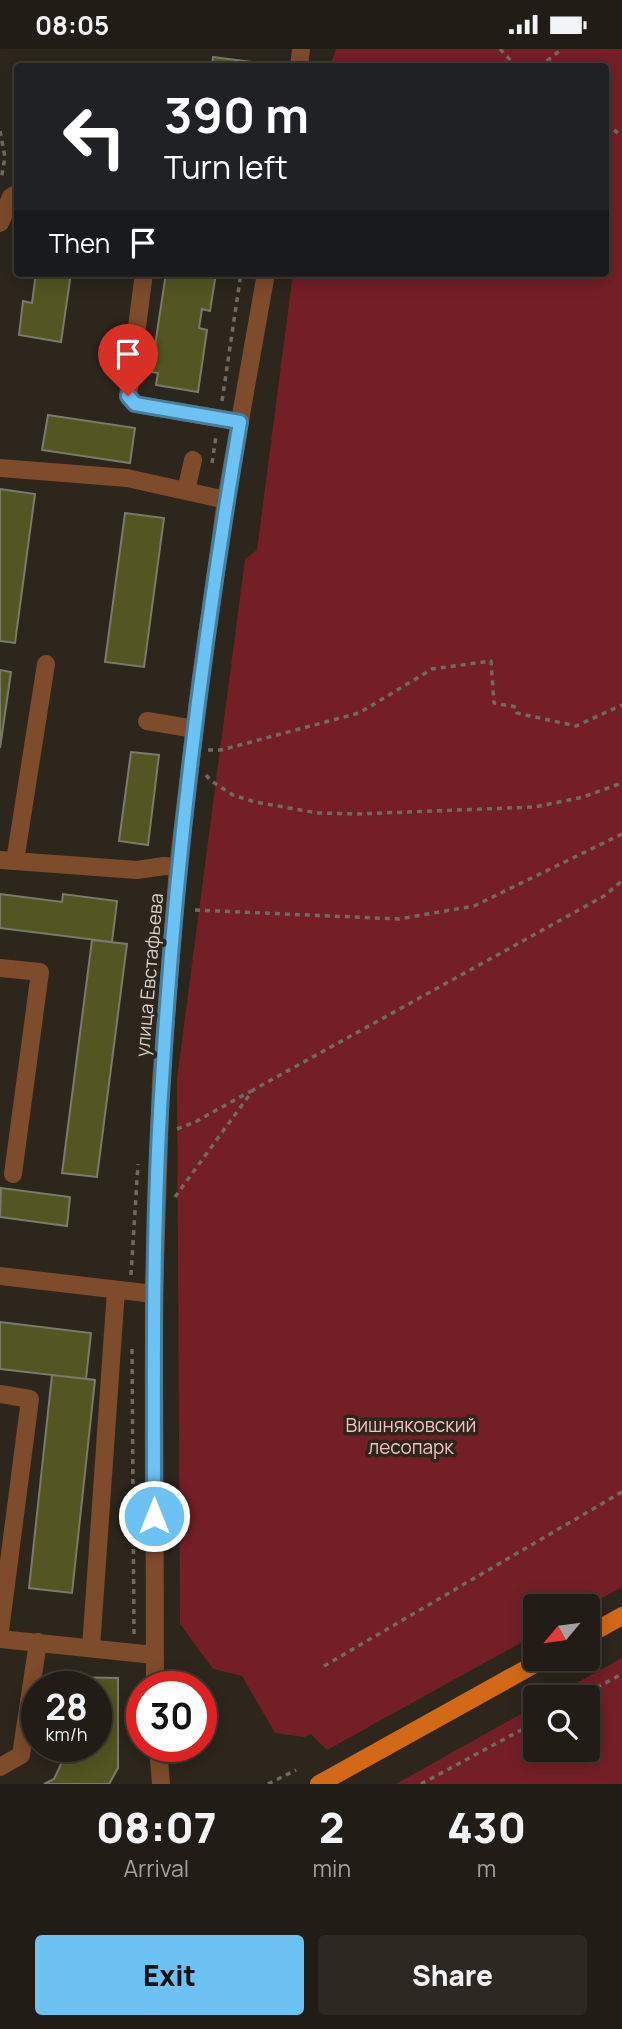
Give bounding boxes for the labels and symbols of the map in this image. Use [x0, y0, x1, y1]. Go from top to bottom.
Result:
pin [98, 324, 158, 396]
street label: улица Евстафьева [129, 892, 169, 1058]
park label: Вишняковский лесопарк [346, 1412, 476, 1460]
position arrow [117, 1479, 191, 1553]
north arrow [523, 1594, 600, 1671]
speed limit sign: 30 [126, 1671, 217, 1762]

